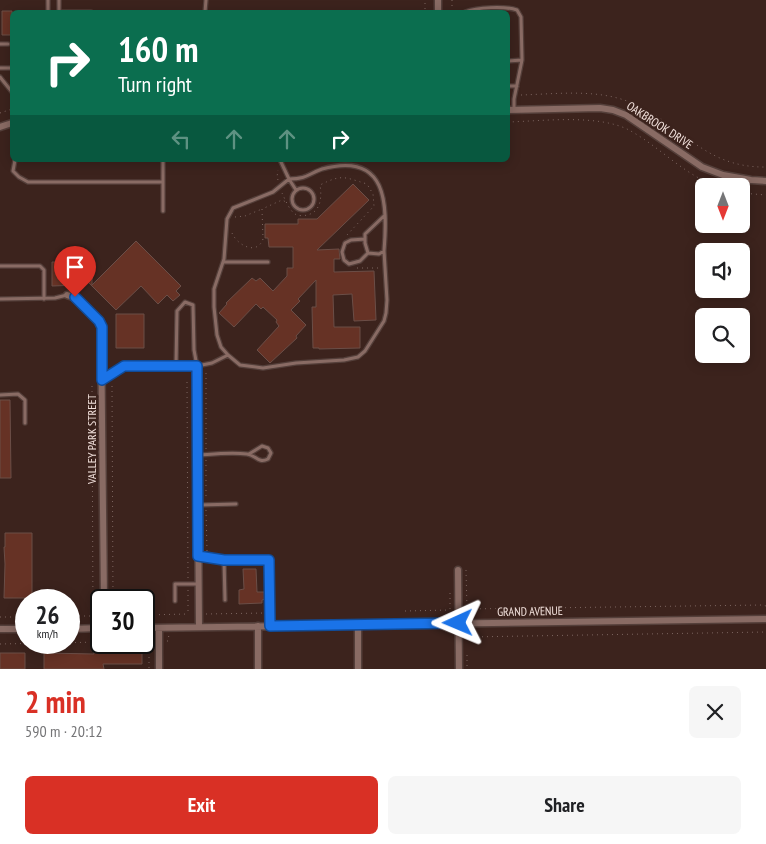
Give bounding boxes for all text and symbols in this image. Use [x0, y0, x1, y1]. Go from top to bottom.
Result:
text: 160 m [118, 26, 199, 72]
icon: right [35, 30, 100, 95]
text: Turn right [118, 70, 192, 98]
street label: OAKBROOK DRIVE [624, 98, 696, 152]
icon: left [167, 125, 195, 153]
icon: ahead [220, 125, 248, 153]
icon: ahead [273, 125, 301, 153]
icon: right [326, 125, 354, 153]
north arrow [695, 178, 750, 232]
map controls [695, 178, 750, 363]
button: sound [695, 243, 750, 298]
pin [54, 246, 96, 297]
icon: arrive [61, 253, 89, 281]
button: search [695, 308, 750, 363]
street label: VALLEY PARK STREET [84, 393, 99, 485]
speed limit sign: 30 [90, 589, 155, 654]
position arrow [431, 596, 483, 648]
text: 26 [36, 599, 59, 631]
street label: GRAND AVENUE [497, 603, 563, 619]
text: km/h [37, 626, 58, 641]
text: 2 min [25, 682, 86, 721]
button: close [689, 686, 741, 738]
text: 590 m · 20:12 [25, 721, 103, 741]
button: Exit [25, 776, 378, 834]
button: Share [388, 776, 741, 834]

